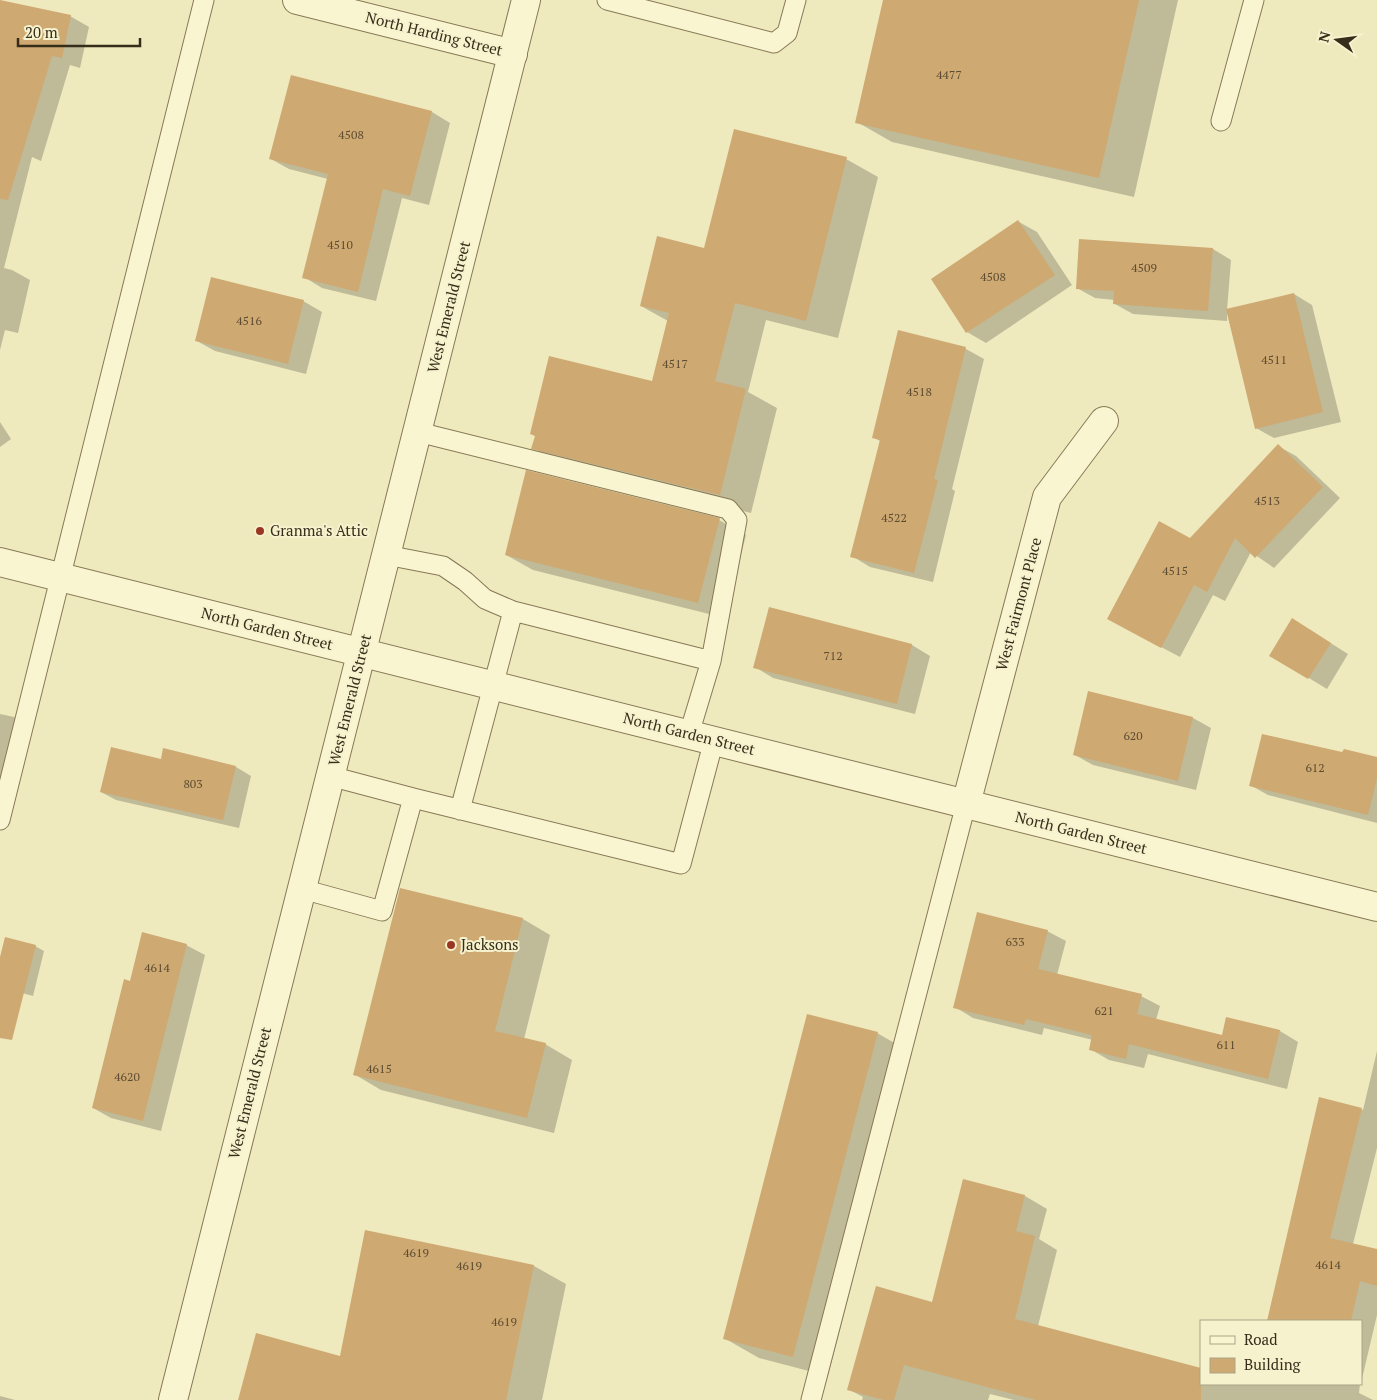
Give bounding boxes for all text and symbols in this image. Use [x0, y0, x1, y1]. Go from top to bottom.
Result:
street label: North Harding Street [364, 6, 505, 60]
scale bar [18, 15, 140, 47]
north arrow [1312, 15, 1362, 65]
text: 20 m [25, 22, 58, 42]
text: N [1313, 29, 1334, 44]
house number: 4477 [936, 67, 962, 82]
house number: 4508 [338, 127, 364, 142]
house number: 4510 [327, 237, 353, 252]
street label: West Emerald Street [422, 238, 474, 375]
house number: 4509 [1131, 260, 1157, 275]
house number: 4508 [980, 269, 1006, 284]
house number: 4516 [236, 313, 262, 328]
house number: 4511 [1261, 352, 1287, 367]
house number: 4517 [662, 356, 688, 371]
house number: 4518 [906, 384, 932, 399]
house number: 4513 [1254, 493, 1280, 508]
house number: 4522 [881, 510, 907, 525]
place label: Granma's Attic [270, 520, 368, 540]
marker: Granma's Attic [254, 525, 266, 537]
street label: West Fairmont Place [991, 535, 1045, 672]
house number: 4515 [1162, 563, 1188, 578]
street label: North Garden Street [199, 602, 336, 654]
street label: West Emerald Street [323, 631, 375, 768]
house number: 712 [823, 648, 843, 663]
street label: North Garden Street [621, 707, 758, 759]
house number: 620 [1123, 728, 1143, 743]
house number: 612 [1305, 760, 1325, 775]
house number: 803 [183, 776, 203, 791]
street label: North Garden Street [1013, 806, 1150, 858]
place label: Jacksons [461, 934, 519, 954]
house number: 633 [1005, 934, 1025, 949]
marker: Jacksons [445, 939, 457, 951]
house number: 4614 [144, 960, 170, 975]
house number: 621 [1094, 1003, 1114, 1018]
street label: West Emerald Street [223, 1024, 275, 1161]
house number: 611 [1216, 1037, 1236, 1052]
house number: 4615 [366, 1061, 392, 1076]
house number: 4620 [114, 1069, 140, 1084]
house number: 4619 [403, 1245, 429, 1260]
house number: 4614 [1315, 1257, 1341, 1272]
house number: 4619 [456, 1258, 482, 1273]
house number: 4619 [491, 1314, 517, 1329]
legend [1200, 1320, 1362, 1385]
text: Road [1244, 1329, 1277, 1349]
text: Building [1244, 1354, 1302, 1374]

